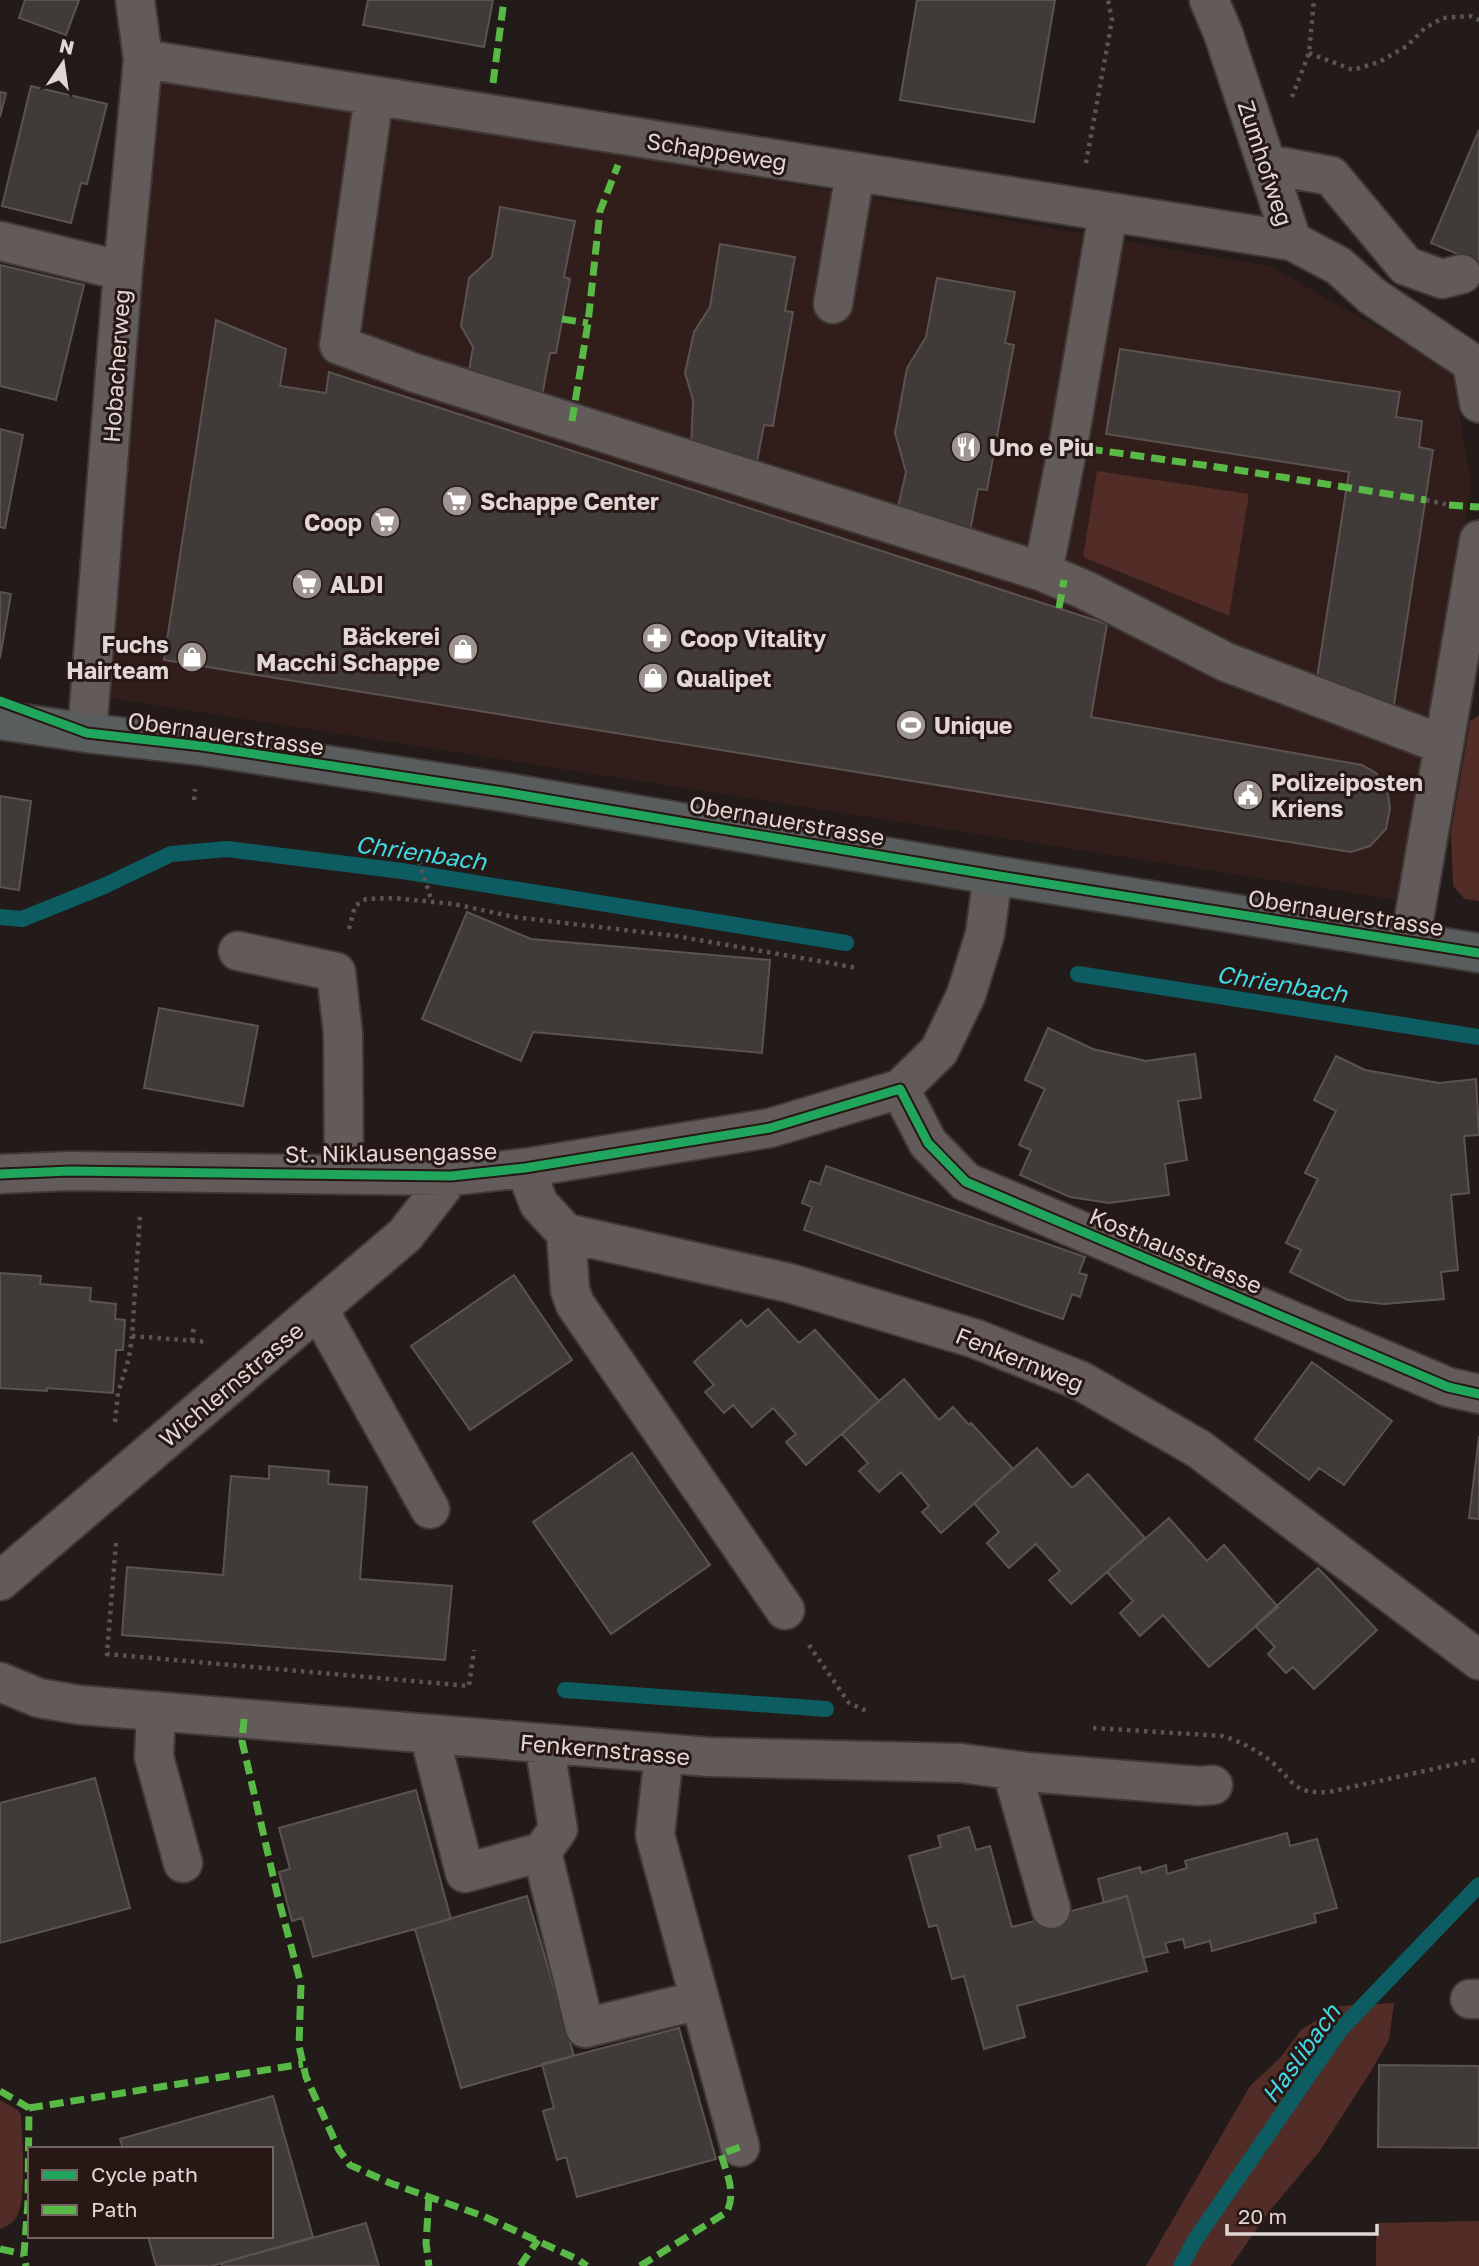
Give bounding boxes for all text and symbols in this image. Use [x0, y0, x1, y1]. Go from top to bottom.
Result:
north arrow [28, 28, 98, 98]
text: N [57, 33, 77, 59]
street label: Zumhofweg [1233, 97, 1299, 229]
street label: Schappeweg [645, 126, 789, 176]
street label: Hobacherweg [97, 288, 135, 444]
restaurant icon: Uno e Piu [949, 430, 983, 464]
place label: Uno e Piu [989, 433, 1094, 461]
supermarket icon: Schappe Center [440, 484, 474, 518]
place label: Schappe Center [480, 487, 659, 515]
supermarket icon: Coop [368, 505, 402, 539]
place label: Coop [304, 508, 362, 536]
supermarket icon: ALDI [290, 567, 324, 601]
place label: ALDI [330, 570, 384, 598]
pharmacy icon: Coop Vitality [640, 621, 674, 655]
place label: Bäckerei Macchi Schappe [256, 622, 440, 676]
place label: Coop Vitality [680, 624, 826, 652]
place label: Fuchs Hairteam [66, 630, 169, 684]
shop icon: Bäckerei Macchi Schappe [446, 632, 480, 666]
shop icon: Fuchs Hairteam [175, 640, 209, 674]
shop icon: Qualipet [636, 661, 670, 695]
place label: Qualipet [676, 664, 772, 692]
street label: Obernauerstrasse [126, 705, 326, 761]
sports icon: Unique [894, 708, 928, 742]
place label: Unique [934, 711, 1012, 739]
place label: Polizeiposten Kriens [1271, 768, 1423, 822]
public building icon: Polizeiposten Kriens [1231, 778, 1265, 812]
street label: Obernauerstrasse [687, 789, 887, 851]
water label: Chrienbach [354, 828, 489, 876]
street label: Obernauerstrasse [1246, 883, 1446, 941]
water label: Chrienbach [1215, 958, 1351, 1008]
street label: St. Niklausengasse [285, 1136, 497, 1168]
street label: Kosthausstrasse [1086, 1201, 1266, 1299]
street label: Wichlernstrasse [153, 1316, 309, 1452]
street label: Fenkernweg [952, 1321, 1088, 1397]
street label: Fenkernstrasse [519, 1728, 691, 1770]
water label: Haslibach [1255, 1997, 1346, 2108]
legend [28, 2147, 273, 2238]
text: Cycle path [91, 2161, 198, 2187]
scale bar [1227, 2192, 1378, 2236]
text: Path [91, 2196, 138, 2222]
text: 20 m [1238, 2203, 1287, 2229]

